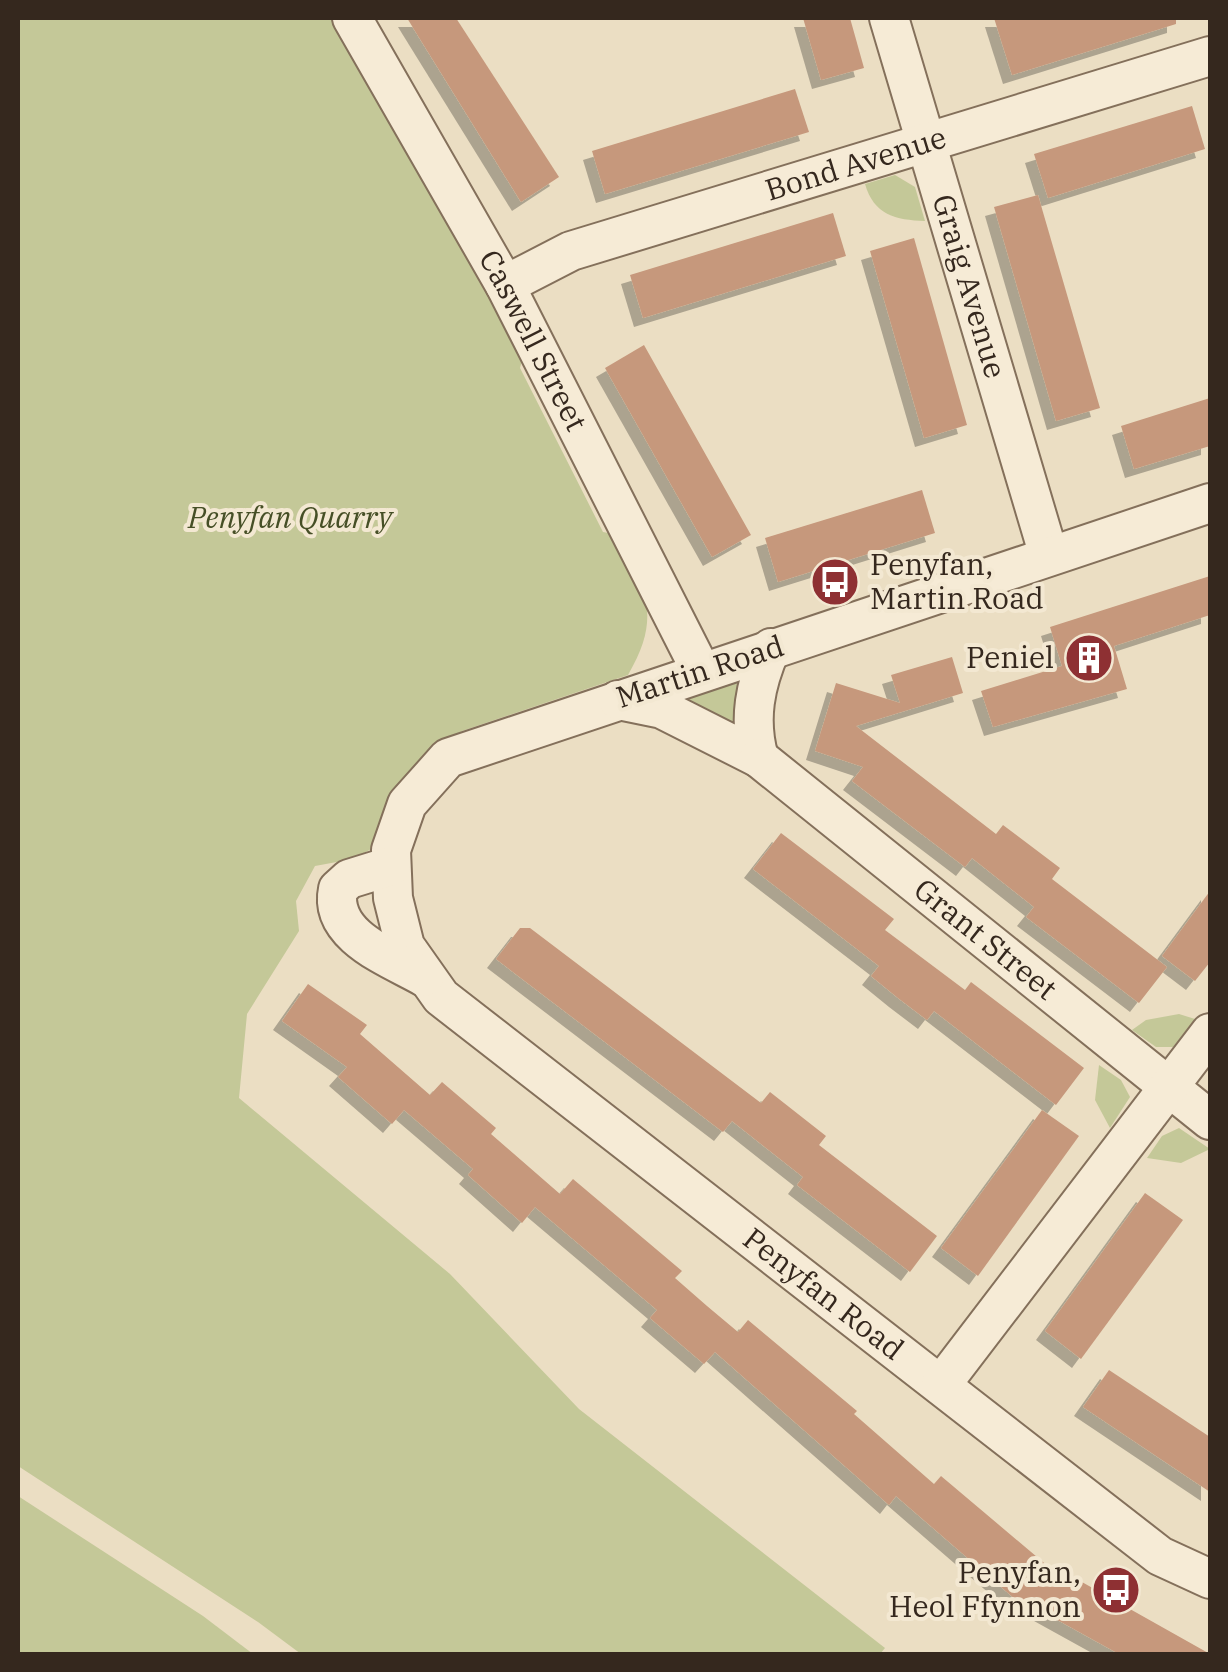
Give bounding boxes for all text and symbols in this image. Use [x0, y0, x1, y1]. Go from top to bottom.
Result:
street label: Bond Avenue [760, 117, 950, 209]
street label: Graig Avenue [925, 190, 1016, 382]
street label: Caswell Street [471, 242, 597, 437]
park label: Penyfan Quarry [187, 497, 394, 536]
place label: Penyfan, Martin Road [870, 544, 1044, 617]
bus stop icon: Penyfan, Martin Road [809, 556, 861, 608]
street label: Martin Road [611, 625, 788, 716]
building icon: Peniel [1063, 632, 1115, 684]
place label: Peniel [966, 637, 1054, 676]
street label: Grant Street [907, 869, 1066, 1008]
street label: Penyfan Road [736, 1218, 913, 1368]
place label: Penyfan, Heol Ffynnon [889, 1552, 1081, 1625]
bus stop icon: Penyfan, Heol Ffynnon [1090, 1564, 1142, 1616]

